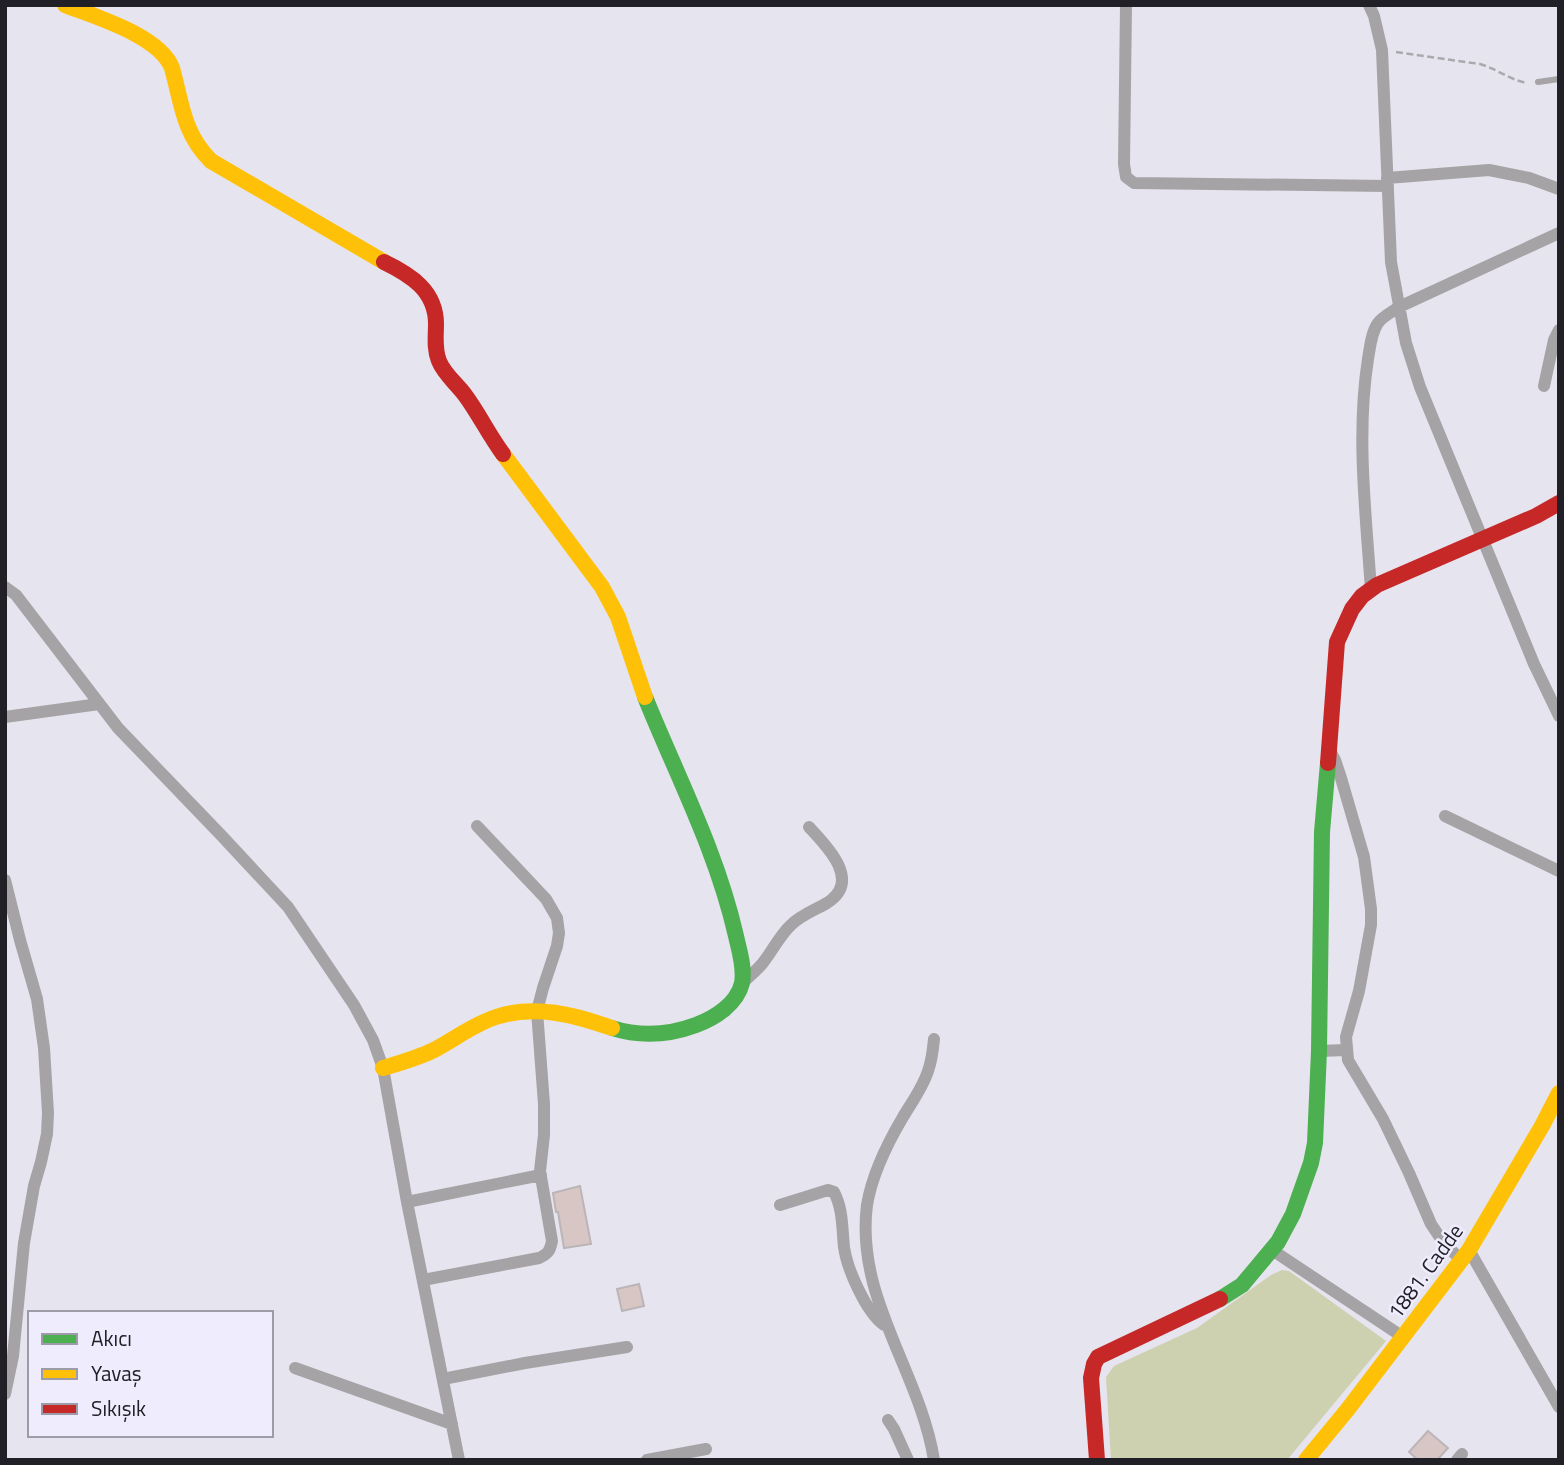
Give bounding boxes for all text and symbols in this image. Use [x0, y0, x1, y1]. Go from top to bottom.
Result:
street label: 1881. Cadde [1379, 1217, 1471, 1325]
legend [28, 1311, 273, 1437]
text: Akıcı [91, 1322, 132, 1354]
text: Yavaş [91, 1357, 142, 1389]
text: Sıkışık [91, 1392, 146, 1424]

